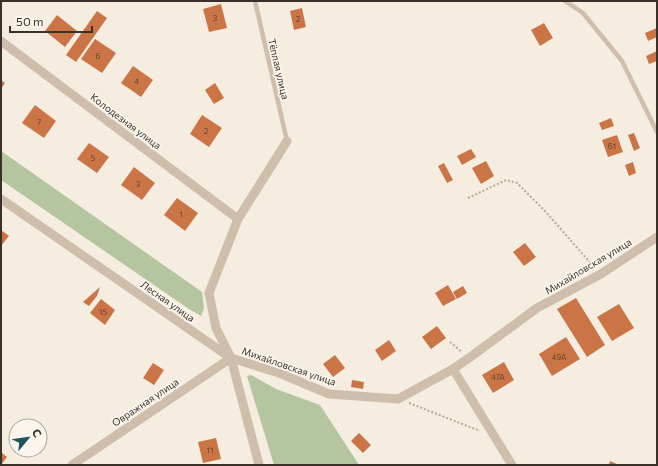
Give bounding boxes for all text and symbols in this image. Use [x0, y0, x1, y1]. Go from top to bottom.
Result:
scale bar [10, 8, 92, 34]
house number: 3 [213, 13, 218, 23]
text: 50 m [16, 14, 44, 28]
house number: 2 [296, 14, 301, 24]
street label: Тёплая улица [266, 37, 292, 101]
house number: 6 [96, 51, 101, 61]
house number: 4 [135, 76, 140, 86]
street label: Колодезная улица [88, 91, 164, 151]
house number: 7 [37, 117, 41, 127]
house number: 2 [204, 126, 209, 136]
house number: 61 [608, 141, 616, 151]
house number: 5 [91, 153, 96, 163]
house number: 3 [136, 179, 141, 189]
house number: 1 [179, 209, 183, 219]
street label: Михайловская улица [543, 235, 633, 297]
street label: Лесная улица [139, 278, 197, 324]
house number: 15 [99, 307, 107, 317]
street label: Михайловская улица [240, 344, 338, 388]
house number: 49А [552, 352, 567, 362]
house number: 47А [491, 372, 505, 382]
street label: Овражная улица [109, 375, 181, 429]
north arrow [8, 418, 48, 458]
text: С [30, 426, 45, 440]
house number: 11 [207, 445, 213, 455]

